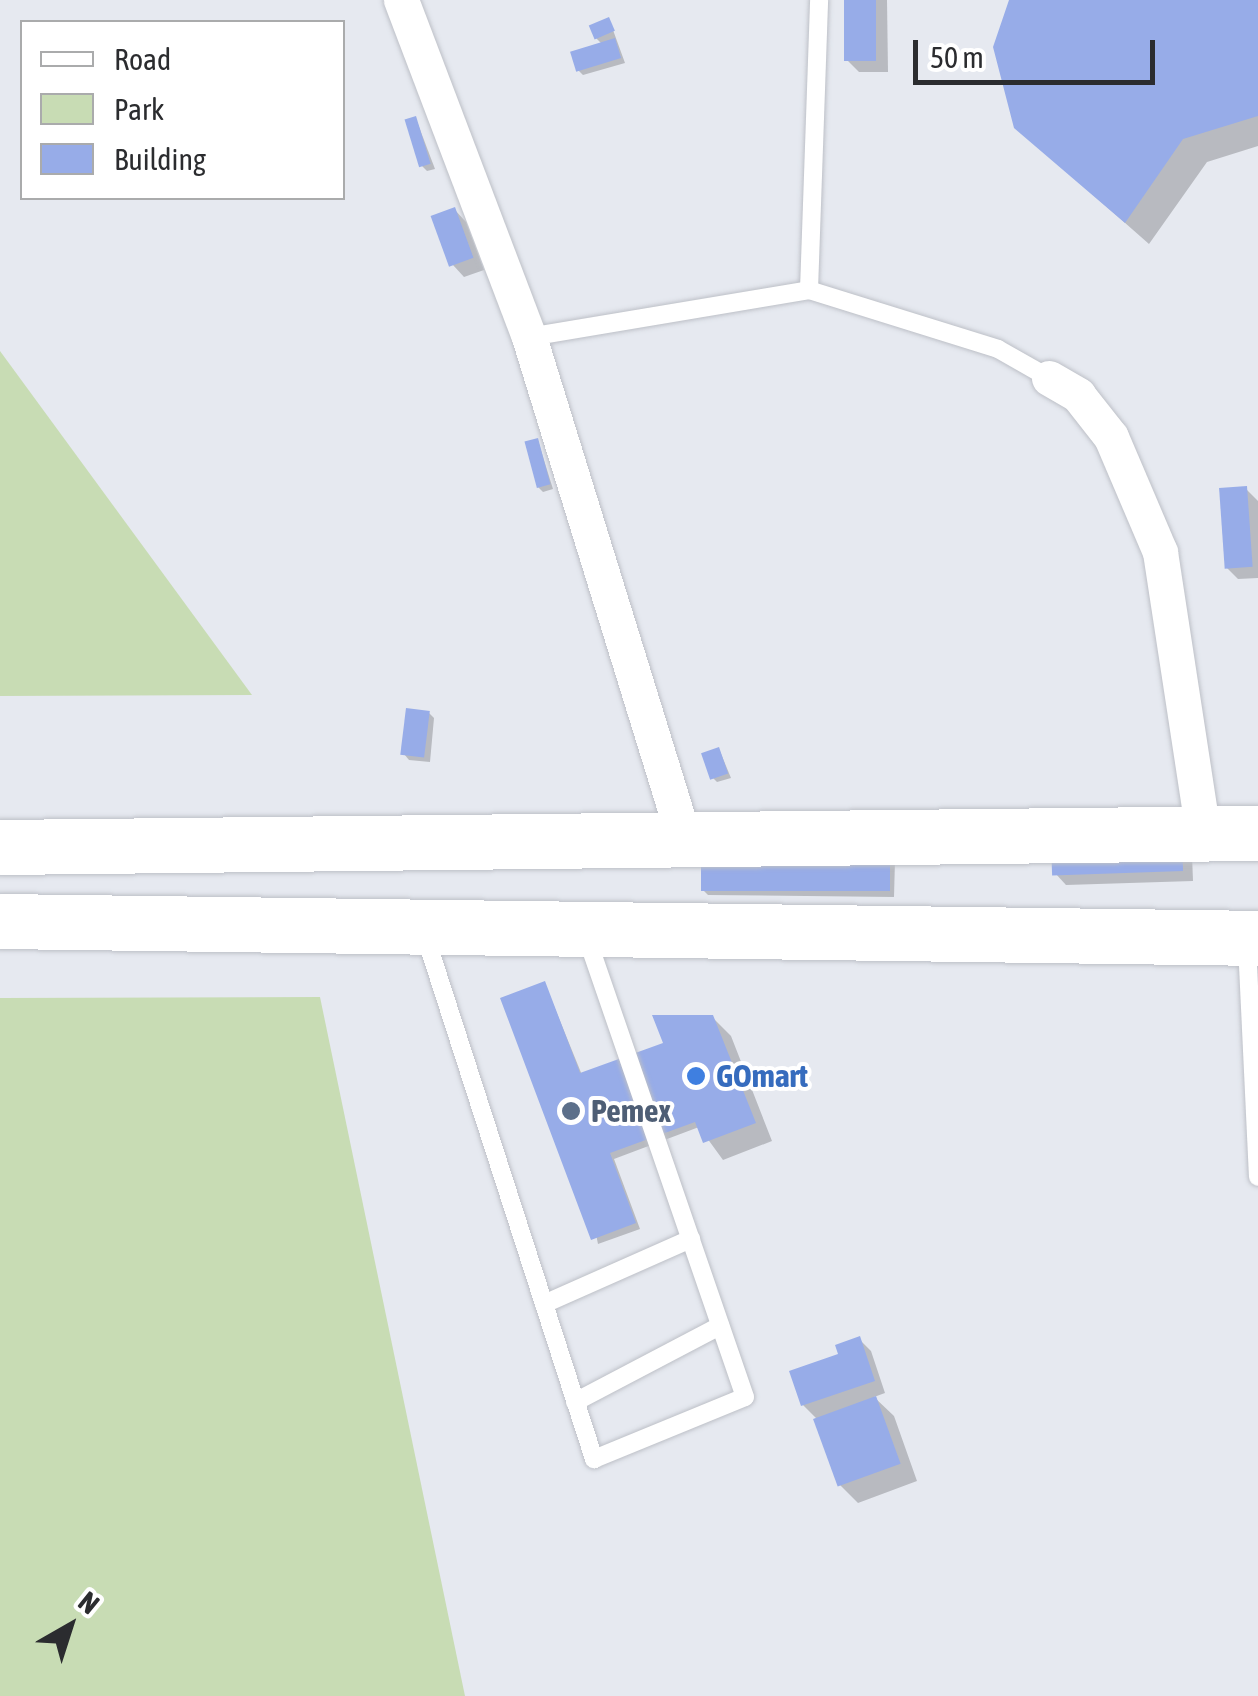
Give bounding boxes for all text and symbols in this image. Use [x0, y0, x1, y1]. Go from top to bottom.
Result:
legend [20, 20, 345, 200]
scale bar [918, 20, 1160, 82]
text: 50 m [930, 40, 984, 74]
text: Road [114, 42, 171, 76]
text: Park [114, 92, 164, 126]
text: Building [114, 142, 206, 176]
place label: GOmart [716, 1057, 808, 1095]
marker: GOmart [685, 1065, 707, 1087]
place label: Pemex [591, 1092, 671, 1130]
marker: Pemex [560, 1100, 582, 1122]
north arrow [20, 1576, 120, 1676]
text: N [72, 1585, 105, 1620]

